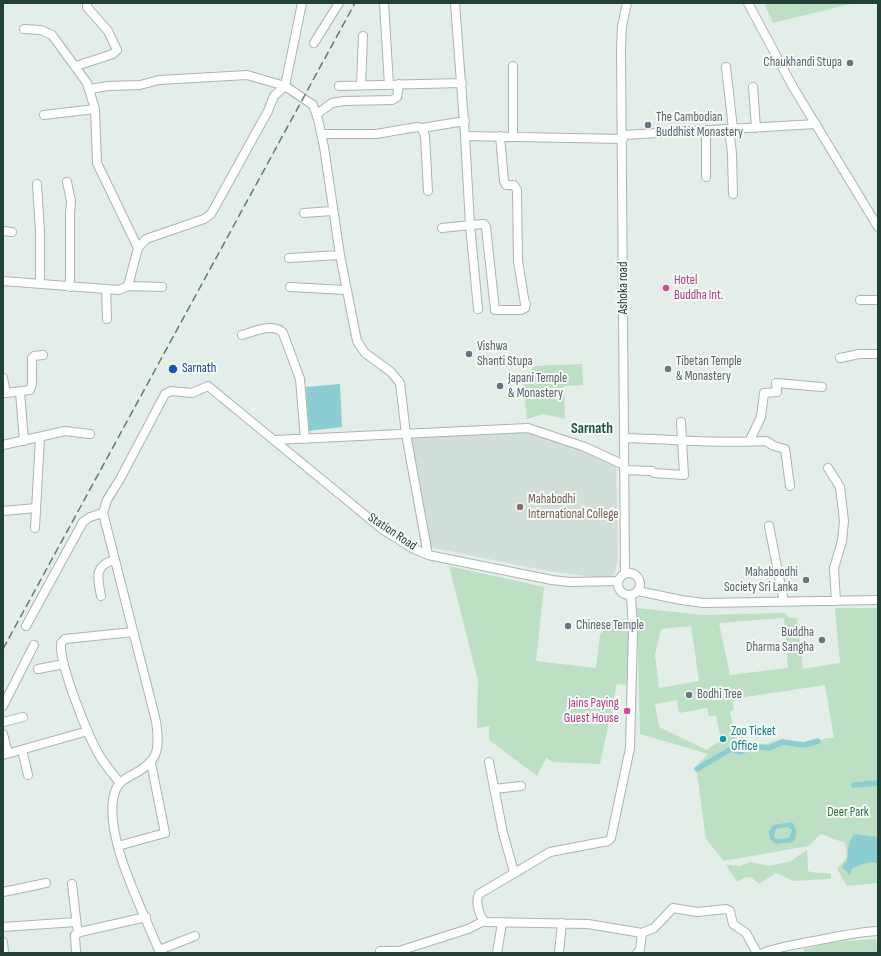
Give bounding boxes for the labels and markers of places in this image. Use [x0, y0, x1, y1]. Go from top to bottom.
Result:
place label: Chaukhandi Stupa [763, 55, 842, 71]
marker: Chaukhandi Stupa [845, 58, 855, 68]
place label: The Cambodian Buddhist Monastery [656, 110, 743, 141]
marker: The Cambodian Buddhist Monastery [643, 120, 653, 130]
place label: Hotel Buddha Int. [674, 273, 724, 304]
marker: Hotel Buddha Int. [661, 283, 671, 293]
place label: Vishwa Shanti Stupa [477, 339, 533, 370]
marker: Vishwa Shanti Stupa [464, 349, 474, 359]
place label: Tibetan Temple & Monastery [676, 354, 742, 385]
place label: Sarnath [182, 361, 216, 377]
marker: Sarnath [167, 363, 179, 375]
marker: Tibetan Temple & Monastery [663, 364, 673, 374]
place label: Japani Temple & Monastery [508, 371, 567, 402]
marker: Japani Temple & Monastery [495, 381, 505, 391]
place label: Mahabodhi International College [528, 492, 619, 523]
marker: Mahabodhi International College [515, 502, 525, 512]
place label: Mahaboodhi Society Sri Lanka [724, 565, 798, 596]
marker: Mahaboodhi Society Sri Lanka [801, 575, 811, 585]
place label: Chinese Temple [576, 618, 644, 634]
marker: Chinese Temple [563, 621, 573, 631]
place label: Buddha Dharma Sangha [746, 625, 814, 656]
marker: Buddha Dharma Sangha [817, 635, 827, 645]
place label: Bodhi Tree [697, 687, 742, 703]
marker: Bodhi Tree [684, 690, 694, 700]
place label: Jains Paying Guest House [564, 696, 619, 727]
marker: Jains Paying Guest House [622, 706, 632, 716]
place label: Zoo Ticket Office [731, 724, 776, 755]
marker: Zoo Ticket Office [718, 734, 728, 744]

